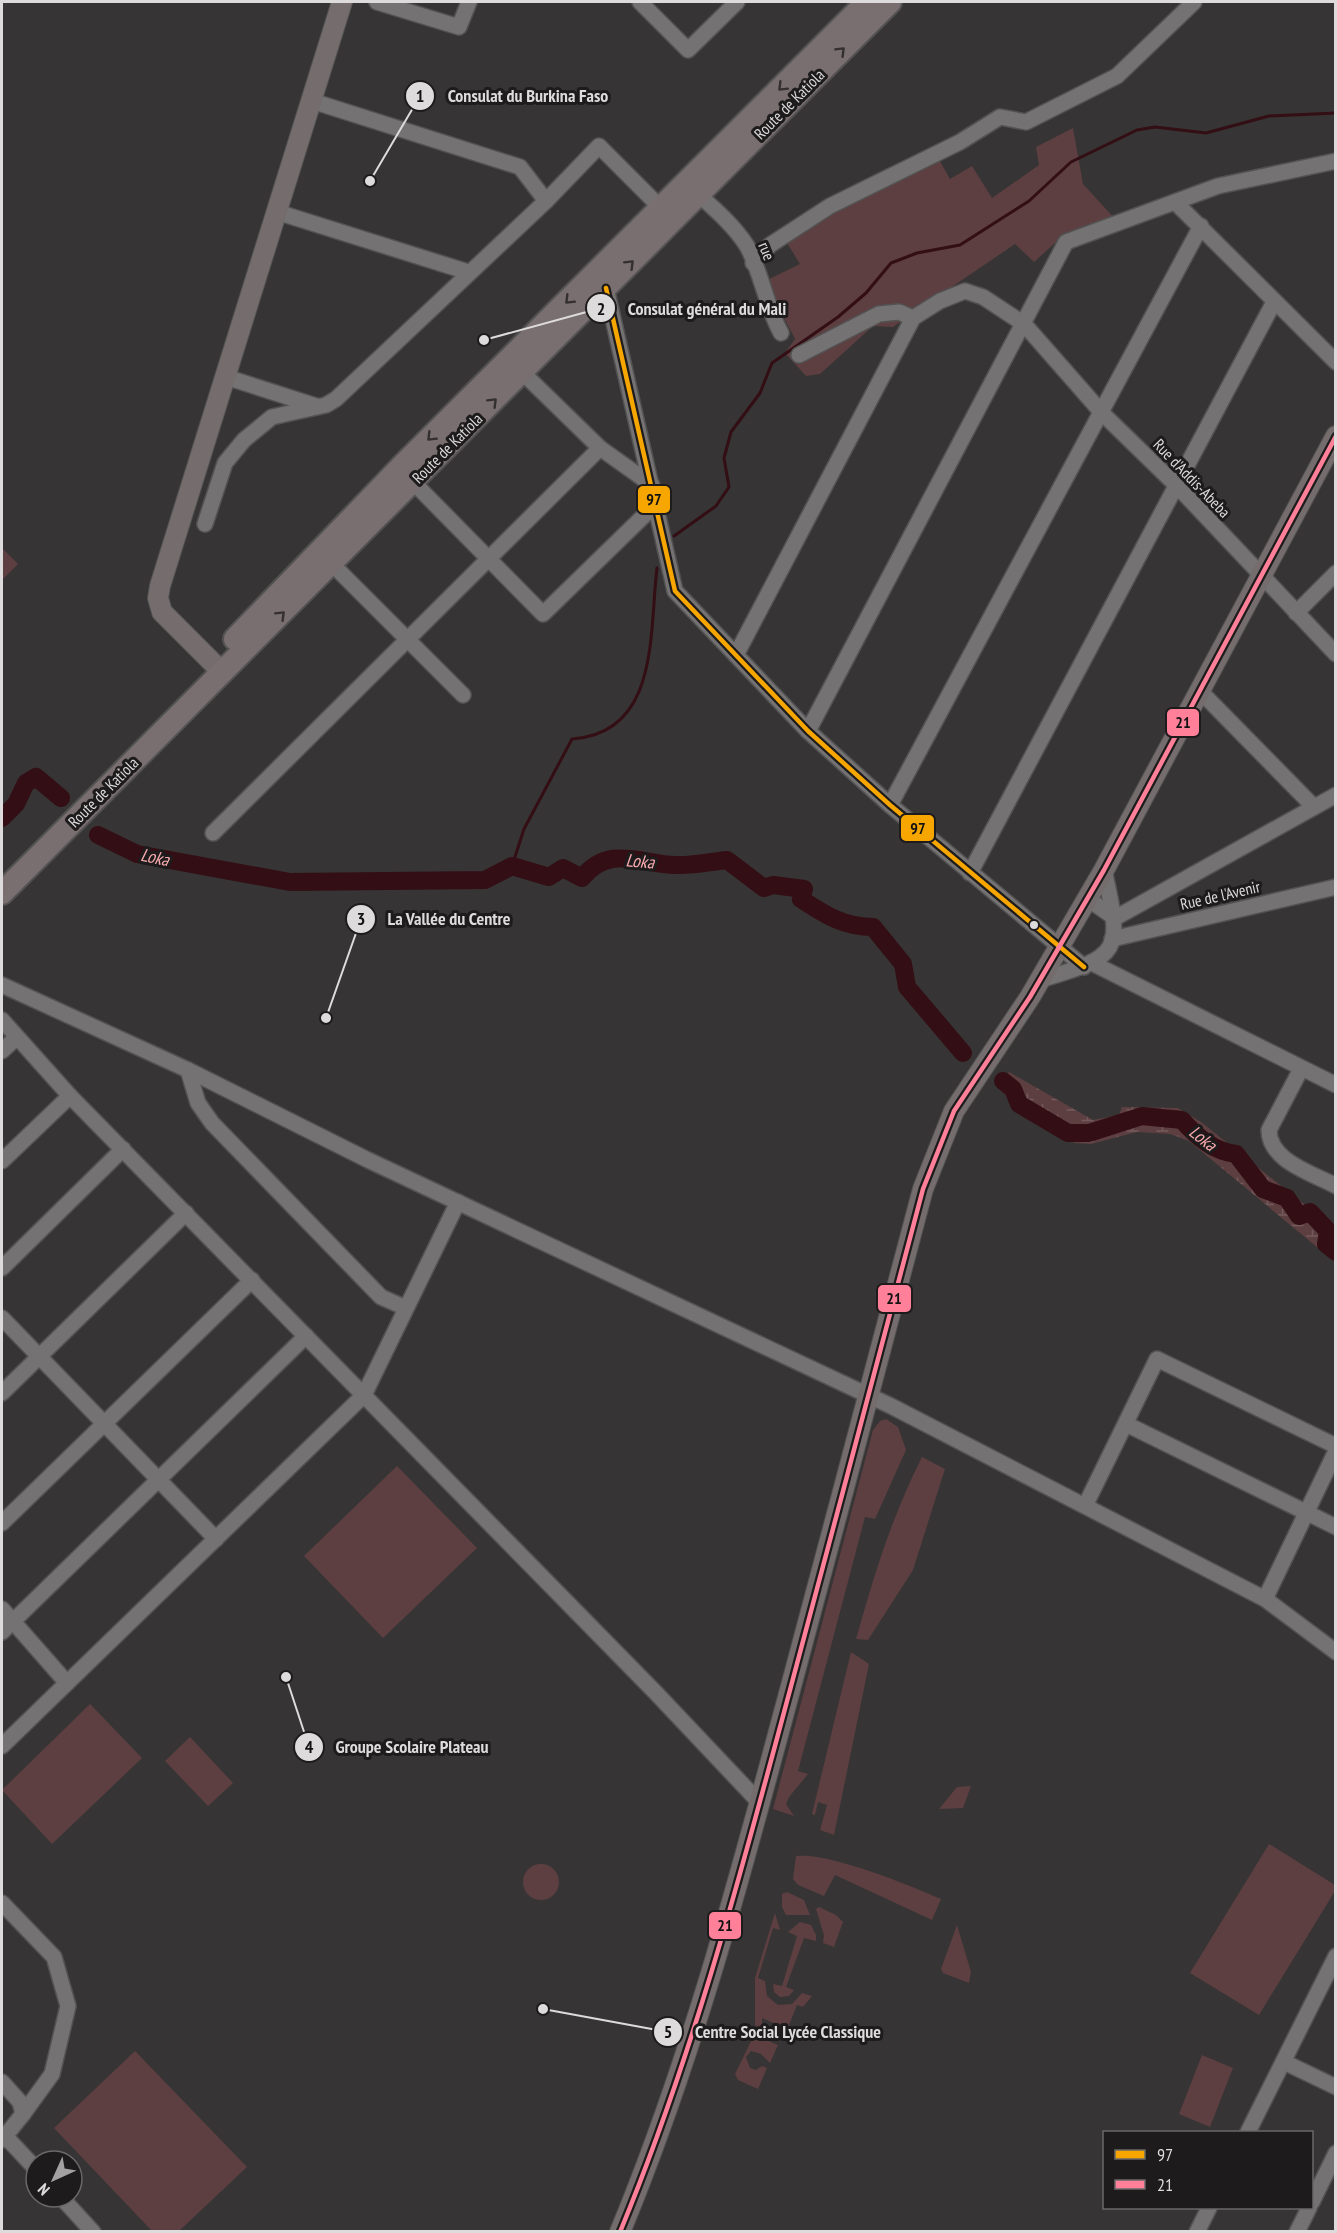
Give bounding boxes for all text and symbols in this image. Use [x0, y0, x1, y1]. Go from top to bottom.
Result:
one-way arrow [834, 47, 845, 58]
street label: Route de Katiola [750, 65, 828, 143]
callout: Consulat du Burkina Faso [405, 78, 620, 114]
one-way arrow [778, 80, 789, 91]
text: 1 [416, 84, 424, 107]
text: Consulat du Burkina Faso [448, 84, 608, 107]
street label: rue [754, 239, 780, 263]
one-way arrow [623, 260, 634, 270]
callout: Consulat général du Mali [586, 290, 798, 326]
one-way arrow [566, 292, 577, 303]
text: 2 [597, 297, 605, 320]
text: Consulat général du Mali [628, 297, 786, 320]
one-way arrow [485, 398, 496, 409]
street label: Route de Katiola [408, 409, 486, 487]
one-way arrow [428, 430, 439, 441]
street label: Rue d'Addis-Abeba [1149, 434, 1235, 522]
line badge: 97 [637, 485, 671, 514]
text: 97 [646, 489, 662, 509]
one-way arrow [273, 611, 284, 622]
line badge: 21 [1166, 708, 1200, 737]
text: 21 [1175, 712, 1191, 732]
street label: Route de Katiola [64, 753, 142, 831]
line badge: 97 [900, 814, 935, 842]
text: 97 [910, 818, 926, 838]
water label: Loka [139, 843, 172, 871]
water label: Loka [625, 848, 656, 874]
street label: Rue de l'Avenir [1178, 876, 1262, 914]
callout: La Vallée du Centre [346, 901, 523, 937]
text: 3 [357, 907, 365, 930]
text: La Vallée du Centre [388, 907, 511, 930]
unlabelled marker [1028, 919, 1040, 931]
water label: Loka [1185, 1120, 1222, 1156]
line badge: 21 [877, 1284, 912, 1313]
text: 21 [886, 1288, 902, 1308]
callout: Groupe Scolaire Plateau [294, 1729, 501, 1765]
text: 4 [305, 1735, 314, 1758]
text: Groupe Scolaire Plateau [335, 1735, 489, 1758]
line badge: 21 [708, 1911, 742, 1940]
text: 21 [717, 1915, 733, 1935]
callout: Centre Social Lycée Classique [653, 2014, 893, 2050]
text: 5 [664, 2020, 672, 2043]
text: Centre Social Lycée Classique [695, 2020, 881, 2043]
legend [1103, 2131, 1313, 2209]
text: 97 [1157, 2143, 1173, 2166]
north arrow [24, 2149, 84, 2209]
text: 21 [1157, 2173, 1173, 2196]
text: N [33, 2179, 54, 2200]

